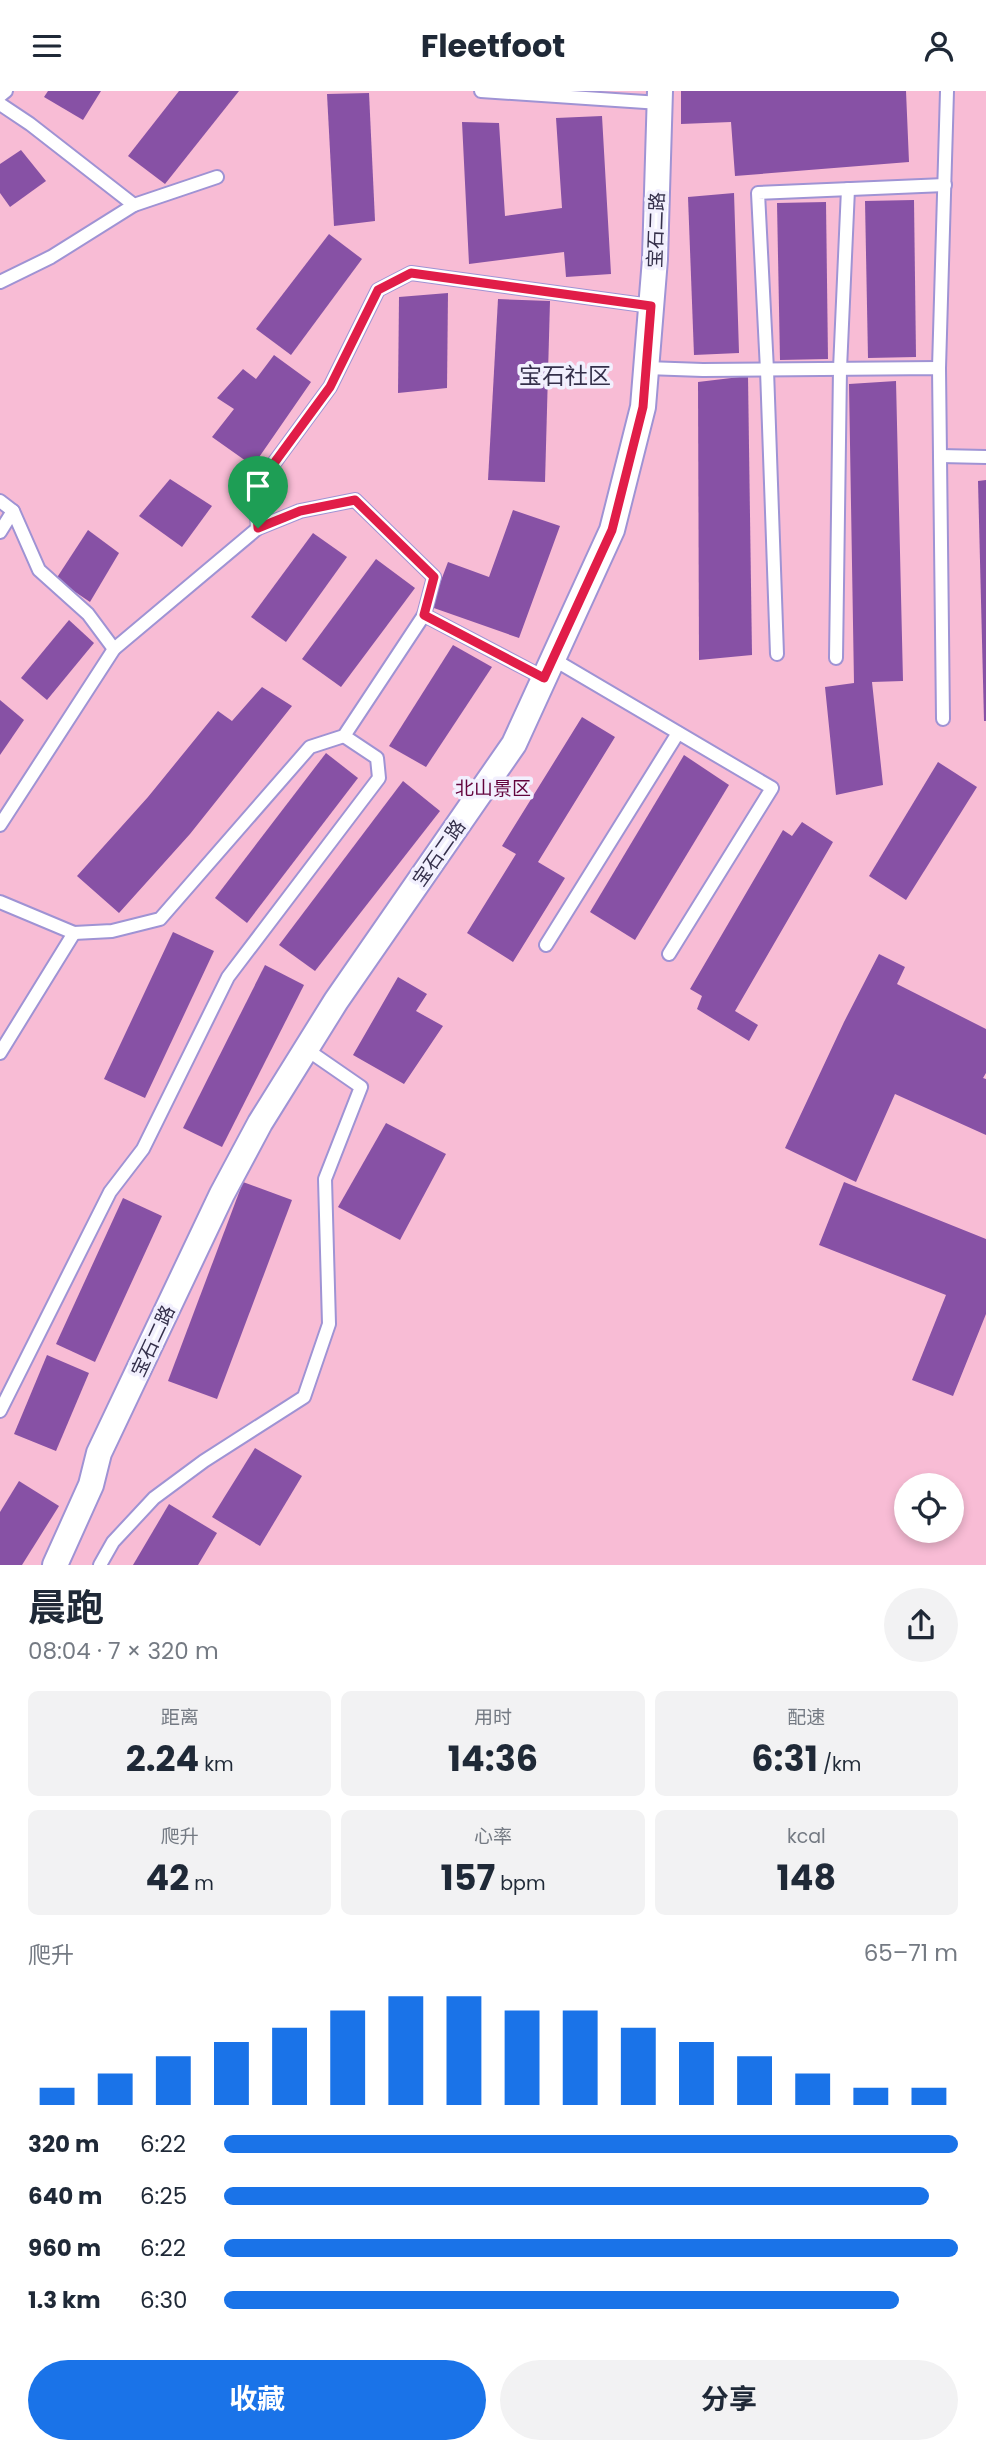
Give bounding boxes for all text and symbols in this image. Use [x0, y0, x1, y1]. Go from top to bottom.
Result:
text: Fleetfoot [421, 23, 565, 68]
icon: menu [28, 27, 66, 65]
icon: person [920, 27, 958, 65]
street label: 宝石二路 [641, 192, 671, 268]
district label: 宝石社区 [519, 360, 611, 392]
pin [228, 456, 288, 528]
icon: arrive [239, 467, 277, 505]
park label: 北山景区 [455, 775, 531, 802]
street label: 宝石二路 [406, 814, 472, 892]
street label: 宝石二路 [125, 1301, 181, 1381]
map controls [894, 1473, 964, 1543]
button: locate [894, 1473, 964, 1543]
text: 晨跑 [28, 1581, 104, 1634]
button: share [884, 1588, 958, 1662]
text: 08:04 · 7 × 320 m [28, 1635, 219, 1667]
text: 距离 [161, 1704, 199, 1731]
text: 用时 [474, 1704, 512, 1731]
text: 配速 [787, 1704, 825, 1731]
text: 2.24 [126, 1734, 199, 1783]
text: 14:36 [448, 1734, 538, 1783]
text: 6:31 [751, 1734, 818, 1783]
text: km [199, 1751, 234, 1778]
text: /km [818, 1751, 861, 1778]
text: 爬升 [161, 1823, 199, 1850]
text: 心率 [474, 1823, 512, 1850]
text: kcal [787, 1823, 826, 1850]
text: 42 [145, 1853, 189, 1902]
text: 157 [441, 1853, 495, 1902]
text: 148 [777, 1853, 836, 1902]
text: m [189, 1870, 214, 1897]
text: bpm [495, 1870, 545, 1897]
text: 65–71 m [864, 1937, 958, 1969]
text: 爬升 [28, 1939, 74, 1971]
text: 320 m [28, 2128, 99, 2160]
text: 6:22 [140, 2128, 186, 2160]
text: 640 m [28, 2180, 102, 2212]
text: 6:25 [140, 2180, 187, 2212]
text: 960 m [28, 2232, 101, 2264]
text: 6:22 [140, 2232, 186, 2264]
text: 1.3 km [28, 2284, 101, 2316]
text: 6:30 [140, 2284, 188, 2316]
button: 收藏 [28, 2360, 486, 2440]
button: 分享 [500, 2360, 958, 2440]

